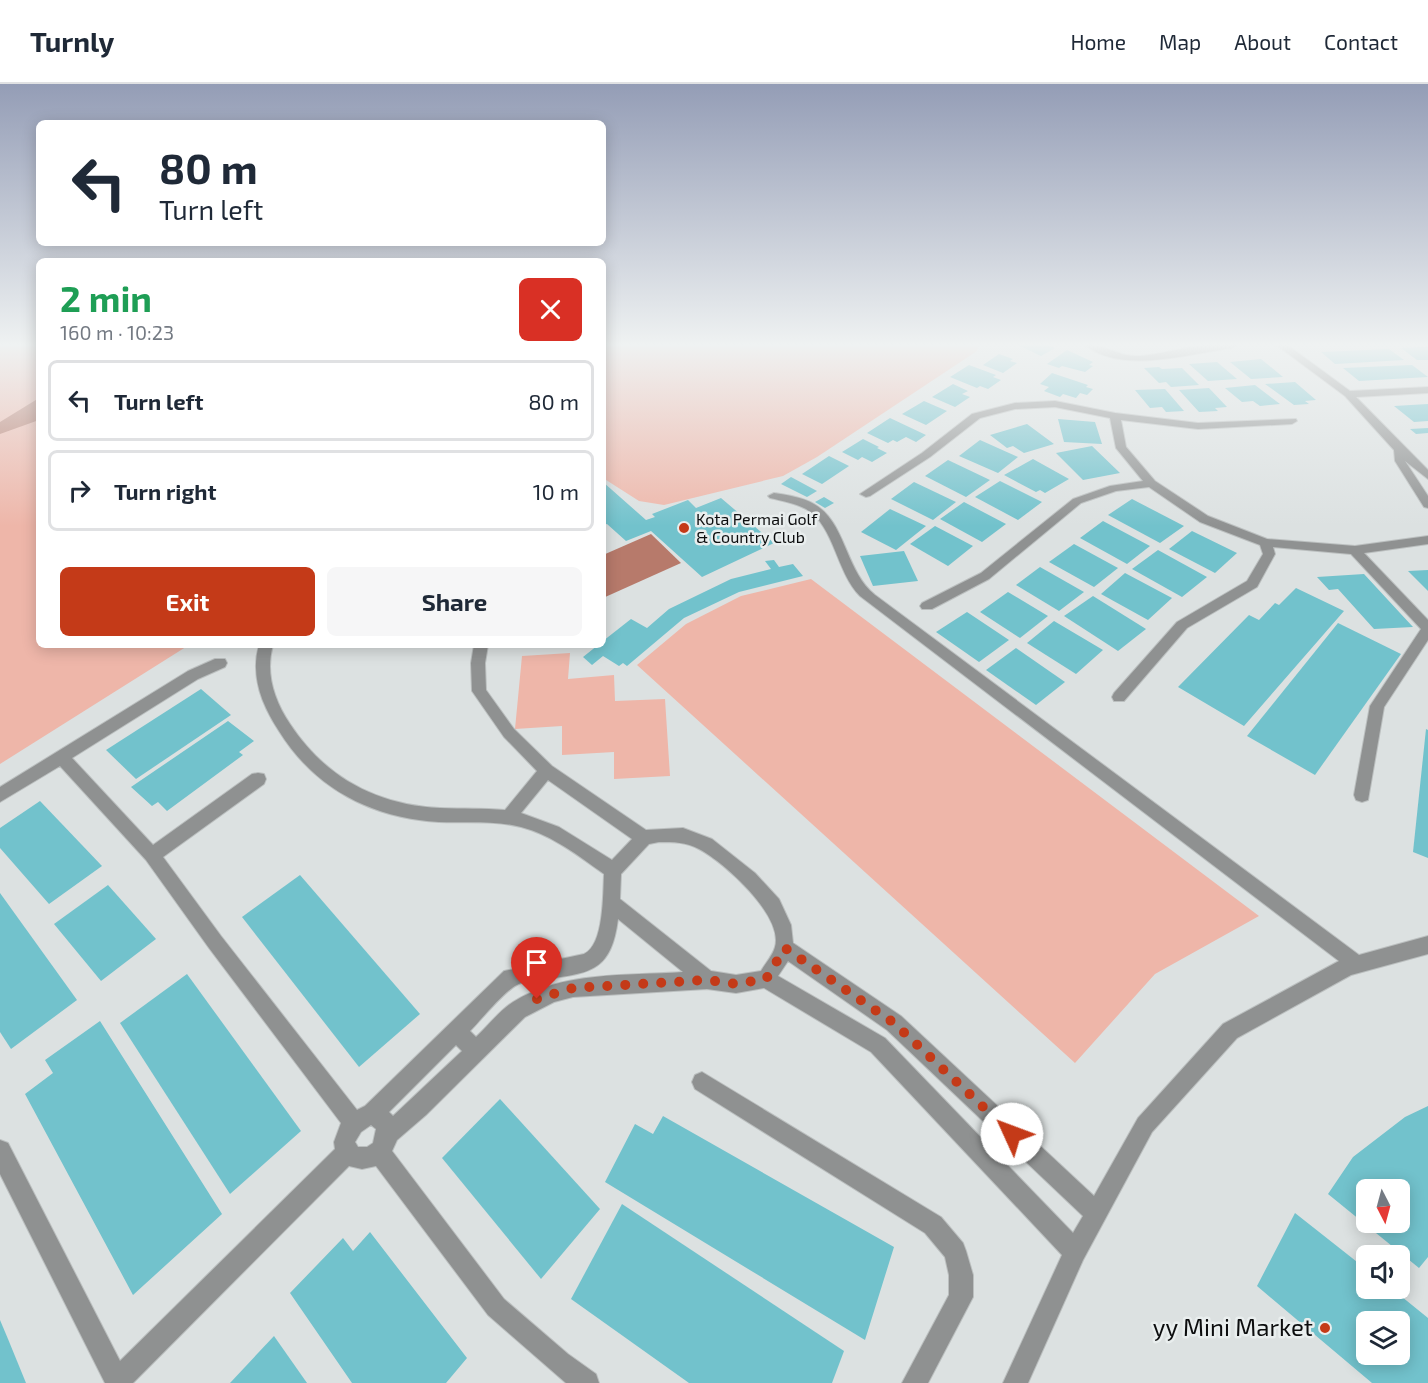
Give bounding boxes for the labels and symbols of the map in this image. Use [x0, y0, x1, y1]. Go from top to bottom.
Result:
place label: Kota Permai Golf & Country Club [696, 509, 818, 546]
marker: Kota Permai Golf & Country Club [677, 521, 691, 535]
pin [511, 937, 562, 999]
position arrow [980, 1102, 1044, 1166]
north arrow [1356, 1179, 1410, 1233]
place label: yy Mini Market [1153, 1312, 1313, 1341]
marker: yy Mini Market [1318, 1321, 1332, 1335]

